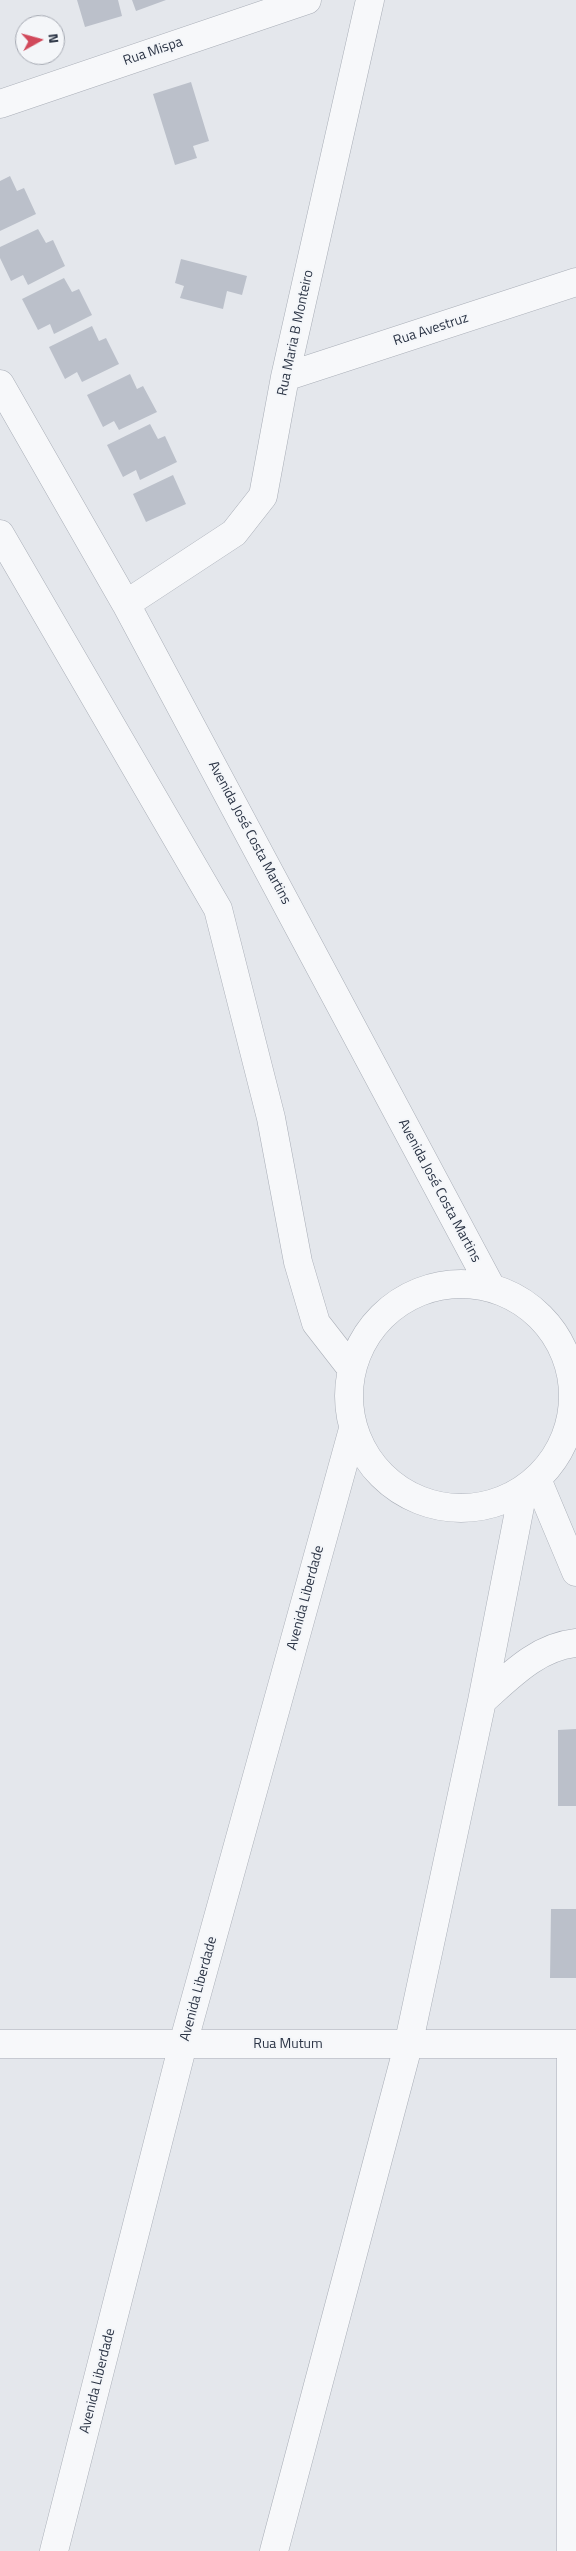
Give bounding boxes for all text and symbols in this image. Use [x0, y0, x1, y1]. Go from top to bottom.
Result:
north arrow [15, 15, 65, 65]
text: N [43, 32, 65, 44]
street label: Rua Mispa [121, 34, 185, 70]
street label: Rua Maria B Monteiro [274, 269, 318, 397]
street label: Rua Avestruz [391, 310, 471, 350]
street label: Avenida José Costa Martins [204, 758, 294, 908]
street label: Avenida José Costa Martins [394, 1116, 484, 1266]
street label: Avenida Liberdade [284, 1544, 328, 1652]
street label: Avenida Liberdade [177, 1935, 221, 2043]
street label: Rua Mutum [253, 2037, 323, 2053]
street label: Avenida Liberdade [77, 2327, 119, 2435]

